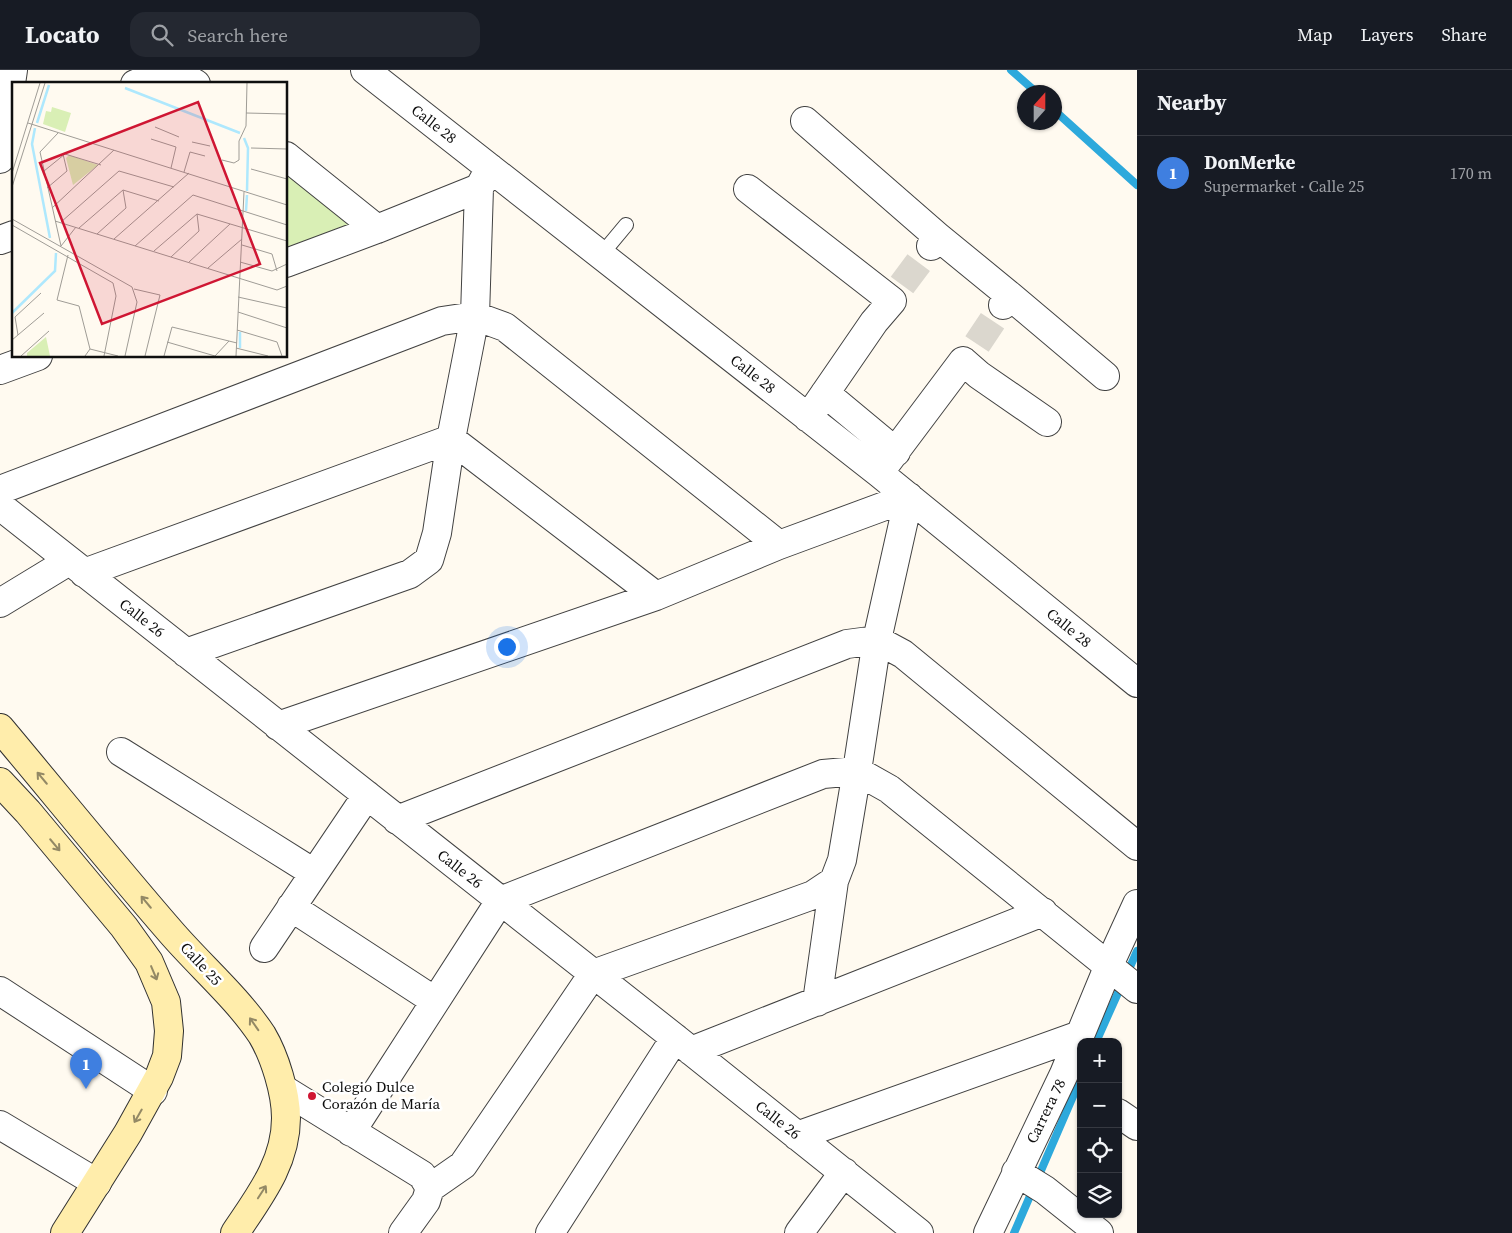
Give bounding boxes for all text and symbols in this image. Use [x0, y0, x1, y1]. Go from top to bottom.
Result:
search box [130, 12, 480, 57]
text: Locato [25, 18, 100, 51]
icon: search [148, 21, 176, 49]
text: Search here [188, 22, 288, 48]
text: Map [1297, 22, 1332, 47]
text: Layers [1360, 22, 1413, 47]
text: Share [1441, 22, 1487, 47]
inset map [12, 82, 288, 358]
north arrow [1017, 85, 1062, 130]
text: Nearby [1157, 88, 1227, 117]
street label: Calle 28 [407, 99, 461, 148]
text: DonMerke [1204, 149, 1296, 175]
text: 1 [1169, 162, 1177, 184]
text: 170 m [1450, 162, 1492, 184]
text: Supermarket · Calle 25 [1204, 175, 1364, 197]
street label: Calle 28 [726, 349, 780, 398]
street label: Calle 26 [115, 593, 169, 642]
street label: Calle 28 [1042, 603, 1096, 652]
your location [494, 634, 520, 660]
one-way arrow [36, 772, 47, 785]
one-way arrow [50, 838, 61, 851]
street label: Calle 26 [433, 844, 487, 893]
one-way arrow [141, 896, 152, 909]
street label: Calle 25 [176, 937, 227, 990]
one-way arrow [149, 965, 159, 980]
one-way arrow [249, 1017, 259, 1031]
map controls [1077, 1038, 1122, 1218]
button: + [1077, 1038, 1122, 1083]
pin: 1 [70, 1048, 102, 1089]
street label: Carrera 78 [1021, 1075, 1070, 1147]
place label: Colegio Dulce Corazón de María [322, 1076, 440, 1114]
button: − [1077, 1083, 1122, 1128]
marker: Colegio Dulce Corazón de María [306, 1090, 318, 1102]
street label: Calle 26 [751, 1095, 805, 1144]
one-way arrow [133, 1108, 143, 1123]
button: locate [1077, 1128, 1122, 1173]
button: layers [1077, 1173, 1122, 1218]
one-way arrow [257, 1186, 267, 1200]

